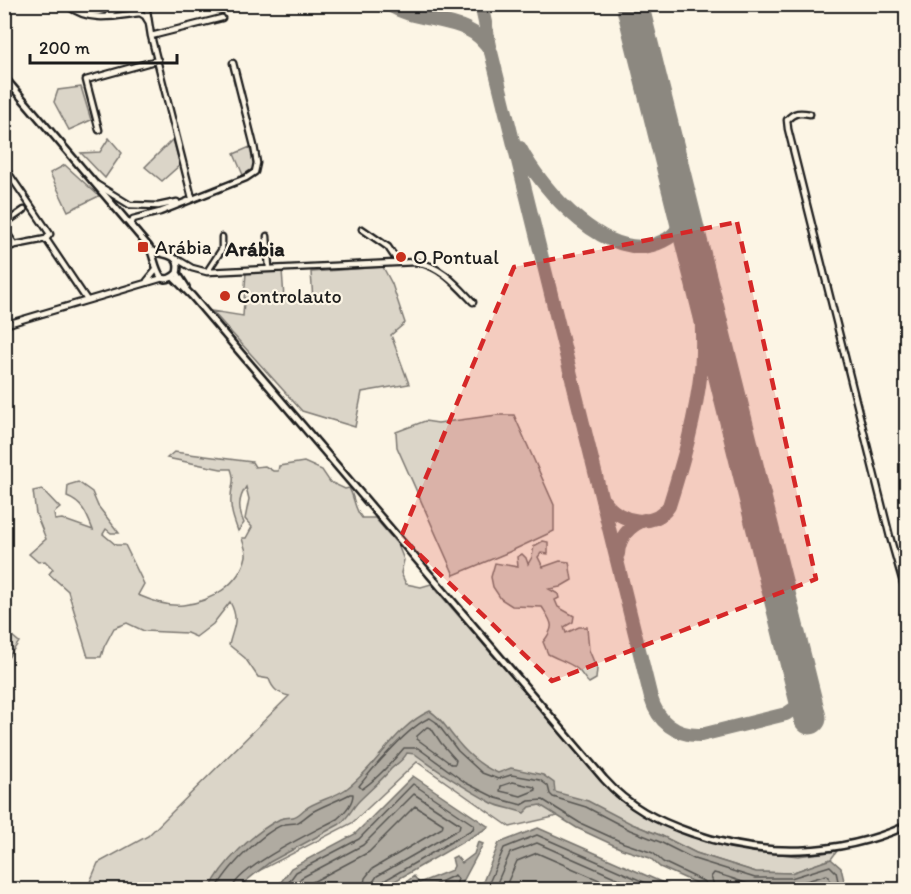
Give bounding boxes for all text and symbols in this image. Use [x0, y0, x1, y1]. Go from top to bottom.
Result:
scale bar [30, 27, 177, 65]
text: 200 m [39, 37, 90, 59]
place label: Arábia [155, 235, 212, 259]
district label: Arábia [224, 236, 285, 261]
marker: Arábia [136, 240, 150, 254]
place label: O Pontual [413, 245, 499, 269]
marker: O Pontual [394, 250, 408, 264]
place label: Controlauto [237, 284, 342, 308]
marker: Controlauto [218, 289, 232, 303]

